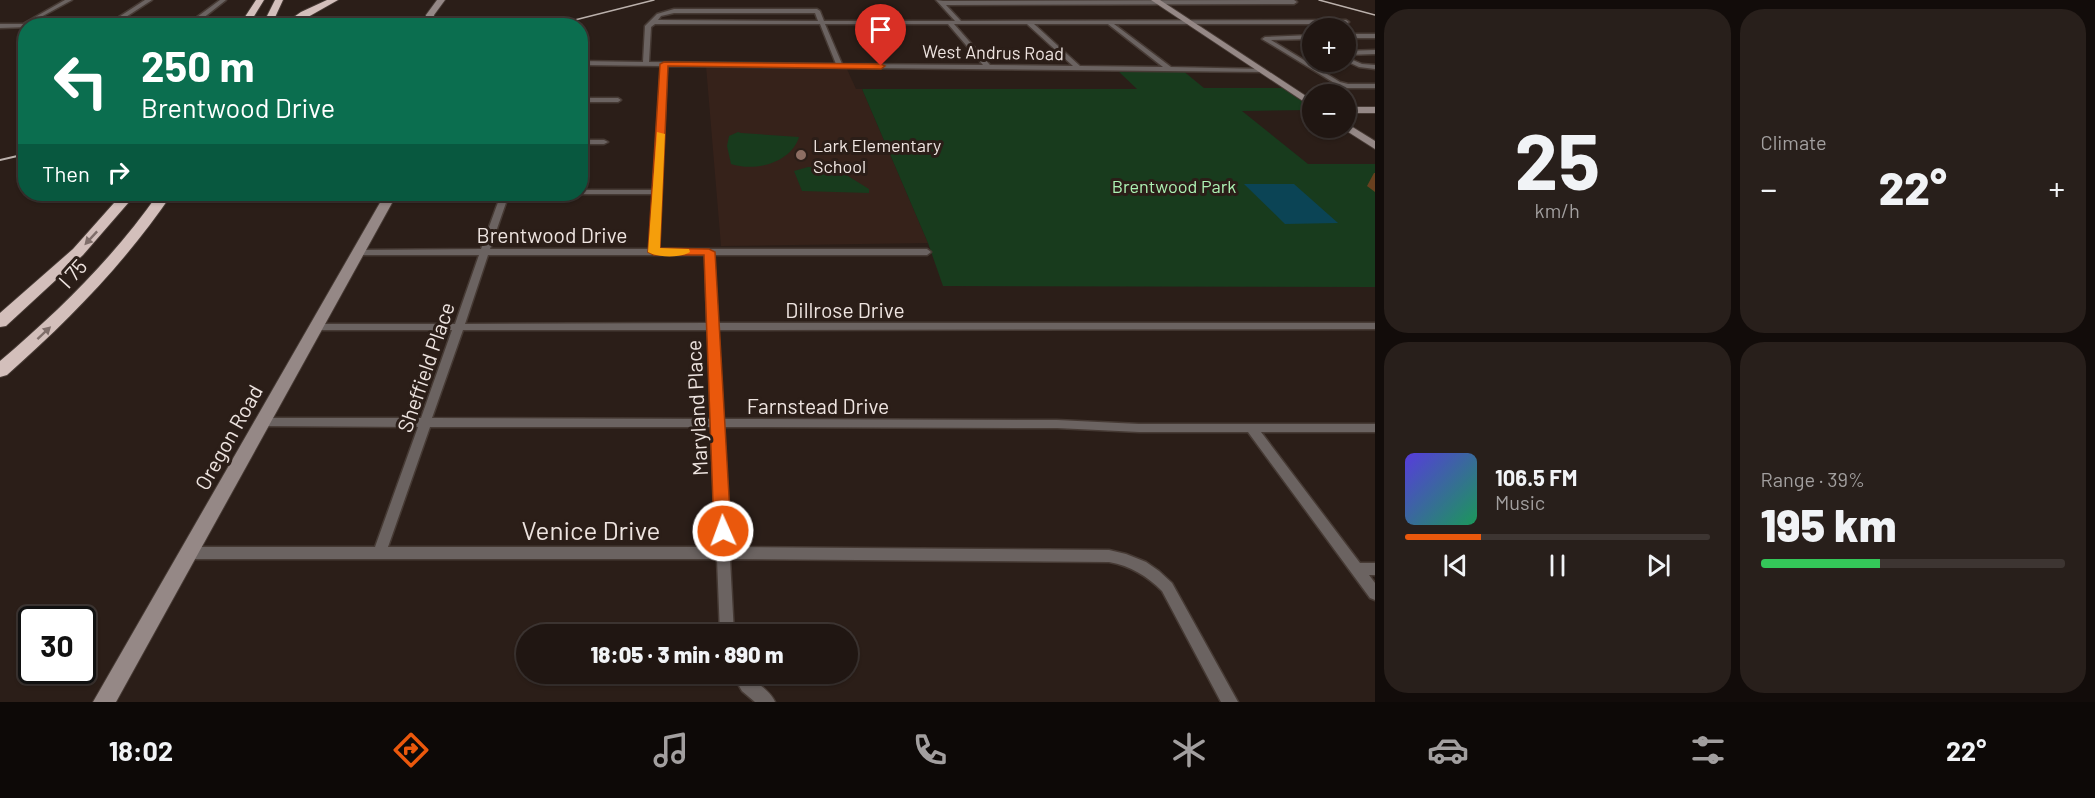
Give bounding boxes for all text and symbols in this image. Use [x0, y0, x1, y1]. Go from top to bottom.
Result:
pin [855, 4, 906, 66]
icon: arrive [864, 13, 897, 46]
map controls [1302, 18, 1356, 138]
button: + [1302, 18, 1356, 72]
text: 250 m [141, 40, 255, 90]
street label: West Andrus Road [922, 40, 1064, 64]
icon: left [42, 42, 120, 120]
button: − [1302, 84, 1356, 138]
text: Brentwood Drive [141, 91, 335, 123]
text: 25 [1514, 112, 1600, 206]
text: Climate [1761, 130, 1827, 154]
place label: Lark Elementary School [813, 134, 941, 177]
marker: Lark Elementary School [794, 148, 808, 162]
icon: right [102, 156, 135, 189]
text: Then [42, 160, 90, 186]
text: 22° [1879, 160, 1947, 214]
text: − [1761, 168, 1777, 208]
text: + [2048, 168, 2065, 208]
park label: Brentwood Park [1112, 175, 1236, 197]
text: km/h [1535, 198, 1580, 222]
street label: Brentwood Drive [477, 222, 628, 247]
one-way arrow [85, 230, 98, 245]
street label: I 75 [53, 253, 91, 293]
street label: Dillrose Drive [785, 297, 905, 322]
street label: Sheffield Place [391, 299, 459, 435]
one-way arrow [37, 326, 52, 340]
street label: Maryland Place [680, 339, 712, 477]
street label: Oregon Road [189, 380, 267, 494]
street label: Farnstead Drive [747, 393, 889, 418]
text: 106.5 FM [1495, 464, 1577, 490]
text: Range · 39% [1761, 467, 1865, 491]
text: Music [1495, 490, 1545, 514]
text: 195 km [1761, 497, 1896, 551]
position arrow [691, 499, 755, 563]
street label: Venice Drive [522, 514, 660, 545]
icon: previous [1439, 549, 1472, 582]
icon: pause [1541, 549, 1574, 582]
icon: next [1642, 549, 1675, 582]
speed limit sign: 30 [18, 606, 96, 684]
text: 18:05 · 3 min · 890 m [591, 641, 783, 667]
icon: directions [390, 729, 432, 771]
icon: music [650, 729, 692, 771]
icon: phone [909, 729, 951, 771]
icon: climate [1168, 729, 1210, 771]
icon: car [1427, 729, 1469, 771]
icon: filters [1687, 729, 1729, 771]
text: 18:02 [109, 734, 173, 766]
text: 22° [1946, 734, 1986, 766]

